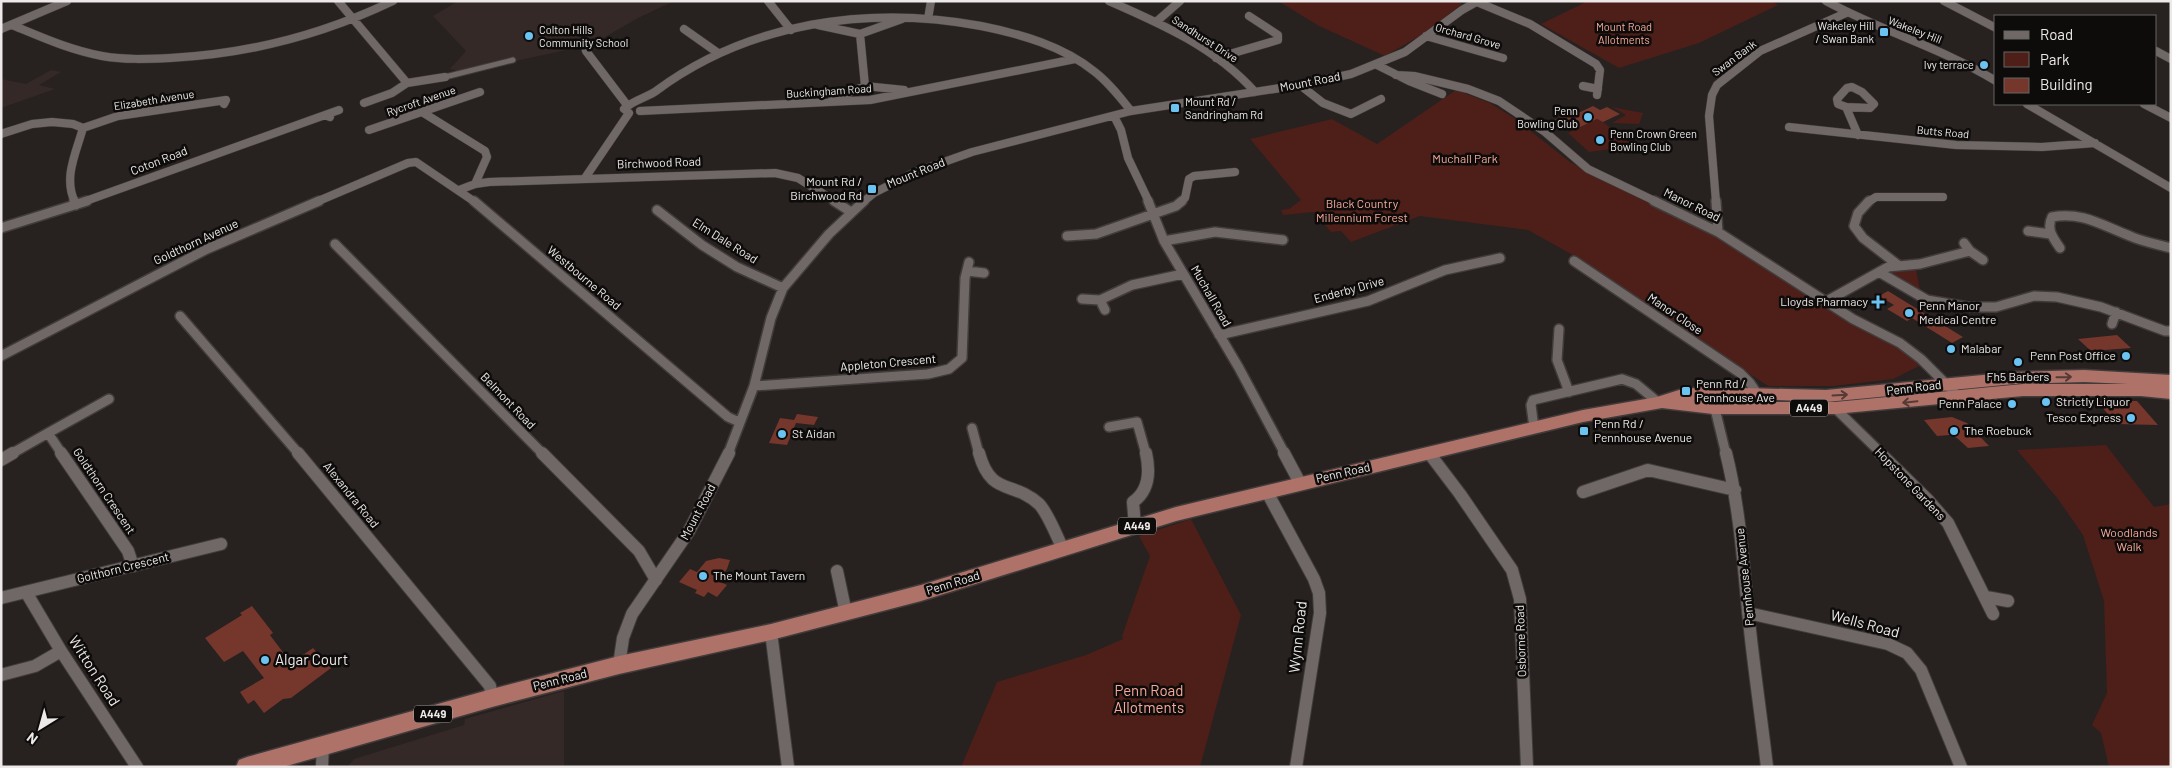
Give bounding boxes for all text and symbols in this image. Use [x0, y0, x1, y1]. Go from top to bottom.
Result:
street label: Sandhurst Drive [1170, 13, 1241, 65]
street label: Wakeley Hill [1886, 13, 1944, 46]
legend [1994, 15, 2157, 105]
place label: Wakeley Hill / Swan Bank [1816, 19, 1874, 45]
street label: Orchard Grove [1434, 20, 1503, 51]
park label: Mount Road Allotments [1596, 20, 1652, 46]
place label: Colton Hills Community School [539, 23, 628, 49]
text: Road [2040, 25, 2073, 43]
marker: Wakeley Hill / Swan Bank [1878, 26, 1890, 38]
marker: Colton Hills Community School [523, 30, 535, 42]
street label: Swan Bank [1709, 37, 1759, 78]
text: Park [2040, 50, 2070, 68]
place label: Ivy terrace [1924, 58, 1974, 71]
marker: Ivy terrace [1978, 59, 1990, 71]
street label: Mount Road [1278, 68, 1341, 94]
text: Building [2040, 75, 2093, 93]
street label: Buckingham Road [786, 81, 872, 100]
street label: Rycroft Avenue [385, 83, 457, 118]
street label: Elizabeth Avenue [113, 87, 195, 112]
place label: Mount Rd / Sandringham Rd [1185, 95, 1263, 121]
marker: Mount Rd / Sandringham Rd [1169, 102, 1181, 114]
place label: Penn Bowling Club [1517, 104, 1578, 130]
marker: Penn Bowling Club [1582, 111, 1594, 123]
street label: Butts Road [1916, 123, 1970, 140]
place label: Penn Crown Green Bowling Club [1610, 127, 1697, 153]
marker: Penn Crown Green Bowling Club [1594, 134, 1606, 146]
street label: Coton Road [128, 143, 189, 177]
park label: Muchall Park [1432, 151, 1498, 165]
street label: Birchwood Road [616, 154, 701, 170]
street label: Mount Road [885, 154, 947, 190]
place label: Mount Rd / Birchwood Rd [790, 174, 862, 202]
marker: Mount Rd / Birchwood Rd [866, 183, 878, 195]
street label: Manor Road [1662, 184, 1723, 224]
park label: Black Country Millennium Forest [1316, 196, 1408, 224]
street label: Goldthorn Avenue [151, 215, 240, 267]
street label: Elm Dale Road [690, 215, 761, 266]
street label: Westbourne Road [545, 242, 624, 312]
street label: Muchall Road [1189, 262, 1235, 329]
street label: Enderby Drive [1312, 273, 1385, 305]
street label: Manor Close [1645, 290, 1706, 337]
place label: Lloyds Pharmacy [1780, 294, 1868, 308]
marker: Lloyds Pharmacy [1872, 296, 1884, 308]
place label: Penn Manor Medical Centre [1919, 298, 1996, 326]
marker: Penn Manor Medical Centre [1903, 307, 1915, 319]
place label: Malabar [1961, 341, 2002, 355]
marker: Malabar [1945, 343, 1957, 355]
place label: Penn Post Office [2030, 348, 2116, 362]
marker: Penn Post Office [2120, 350, 2132, 362]
street label: Appleton Crescent [839, 351, 936, 373]
marker: Fh5 Barbers [2012, 356, 2024, 368]
street label: Belmont Road [478, 369, 539, 431]
place label: Fh5 Barbers [1987, 369, 2050, 383]
one-way arrow [2056, 372, 2072, 382]
place label: Penn Rd / Pennhouse Ave [1696, 376, 1775, 404]
street label: Penn Road [1886, 377, 1942, 397]
marker: Penn Rd / Pennhouse Ave [1680, 385, 1692, 397]
one-way arrow [1832, 390, 1848, 399]
place label: Strictly Liquor [2056, 394, 2131, 408]
place label: Penn Palace [1939, 396, 2002, 410]
marker: Strictly Liquor [2040, 396, 2052, 408]
one-way arrow [1902, 397, 1918, 406]
marker: Penn Palace [2006, 398, 2018, 410]
road number: A449 [1790, 399, 1828, 416]
place label: Tesco Express [2046, 410, 2121, 424]
marker: Tesco Express [2125, 412, 2137, 424]
place label: Penn Rd / Pennhouse Avenue [1594, 416, 1692, 444]
place label: The Roebuck [1964, 423, 2032, 437]
marker: Penn Rd / Pennhouse Avenue [1578, 425, 1590, 437]
marker: The Roebuck [1948, 425, 1960, 437]
place label: St Aidan [792, 426, 835, 440]
marker: St Aidan [776, 428, 788, 440]
street label: Hopstone Gardens [1872, 444, 1949, 523]
street label: Goldthorn Crescent [71, 445, 139, 536]
street label: Alexandra Road [321, 459, 383, 530]
street label: Penn Road [1314, 459, 1371, 485]
street label: Mount Road [677, 481, 718, 542]
road number: A449 [1118, 518, 1156, 534]
park label: Woodlands Walk [2100, 525, 2158, 553]
street label: Pennhouse Avenue [1732, 528, 1756, 627]
street label: Golthorn Crescent [75, 549, 170, 585]
street label: Penn Road [924, 567, 981, 597]
place label: The Mount Tavern [713, 568, 805, 582]
marker: The Mount Tavern [697, 570, 709, 582]
street label: Wynn Road [1284, 600, 1310, 674]
street label: Osborne Road [1512, 605, 1528, 677]
street label: Wells Road [1829, 605, 1902, 641]
street label: Witton Road [65, 632, 124, 709]
place label: Algar Court [275, 650, 348, 668]
marker: Algar Court [259, 654, 271, 666]
street label: Penn Road [531, 666, 588, 692]
park label: Penn Road Allotments [1114, 681, 1184, 716]
north arrow [15, 703, 65, 753]
road number: A449 [414, 706, 452, 722]
text: N [23, 729, 41, 748]

